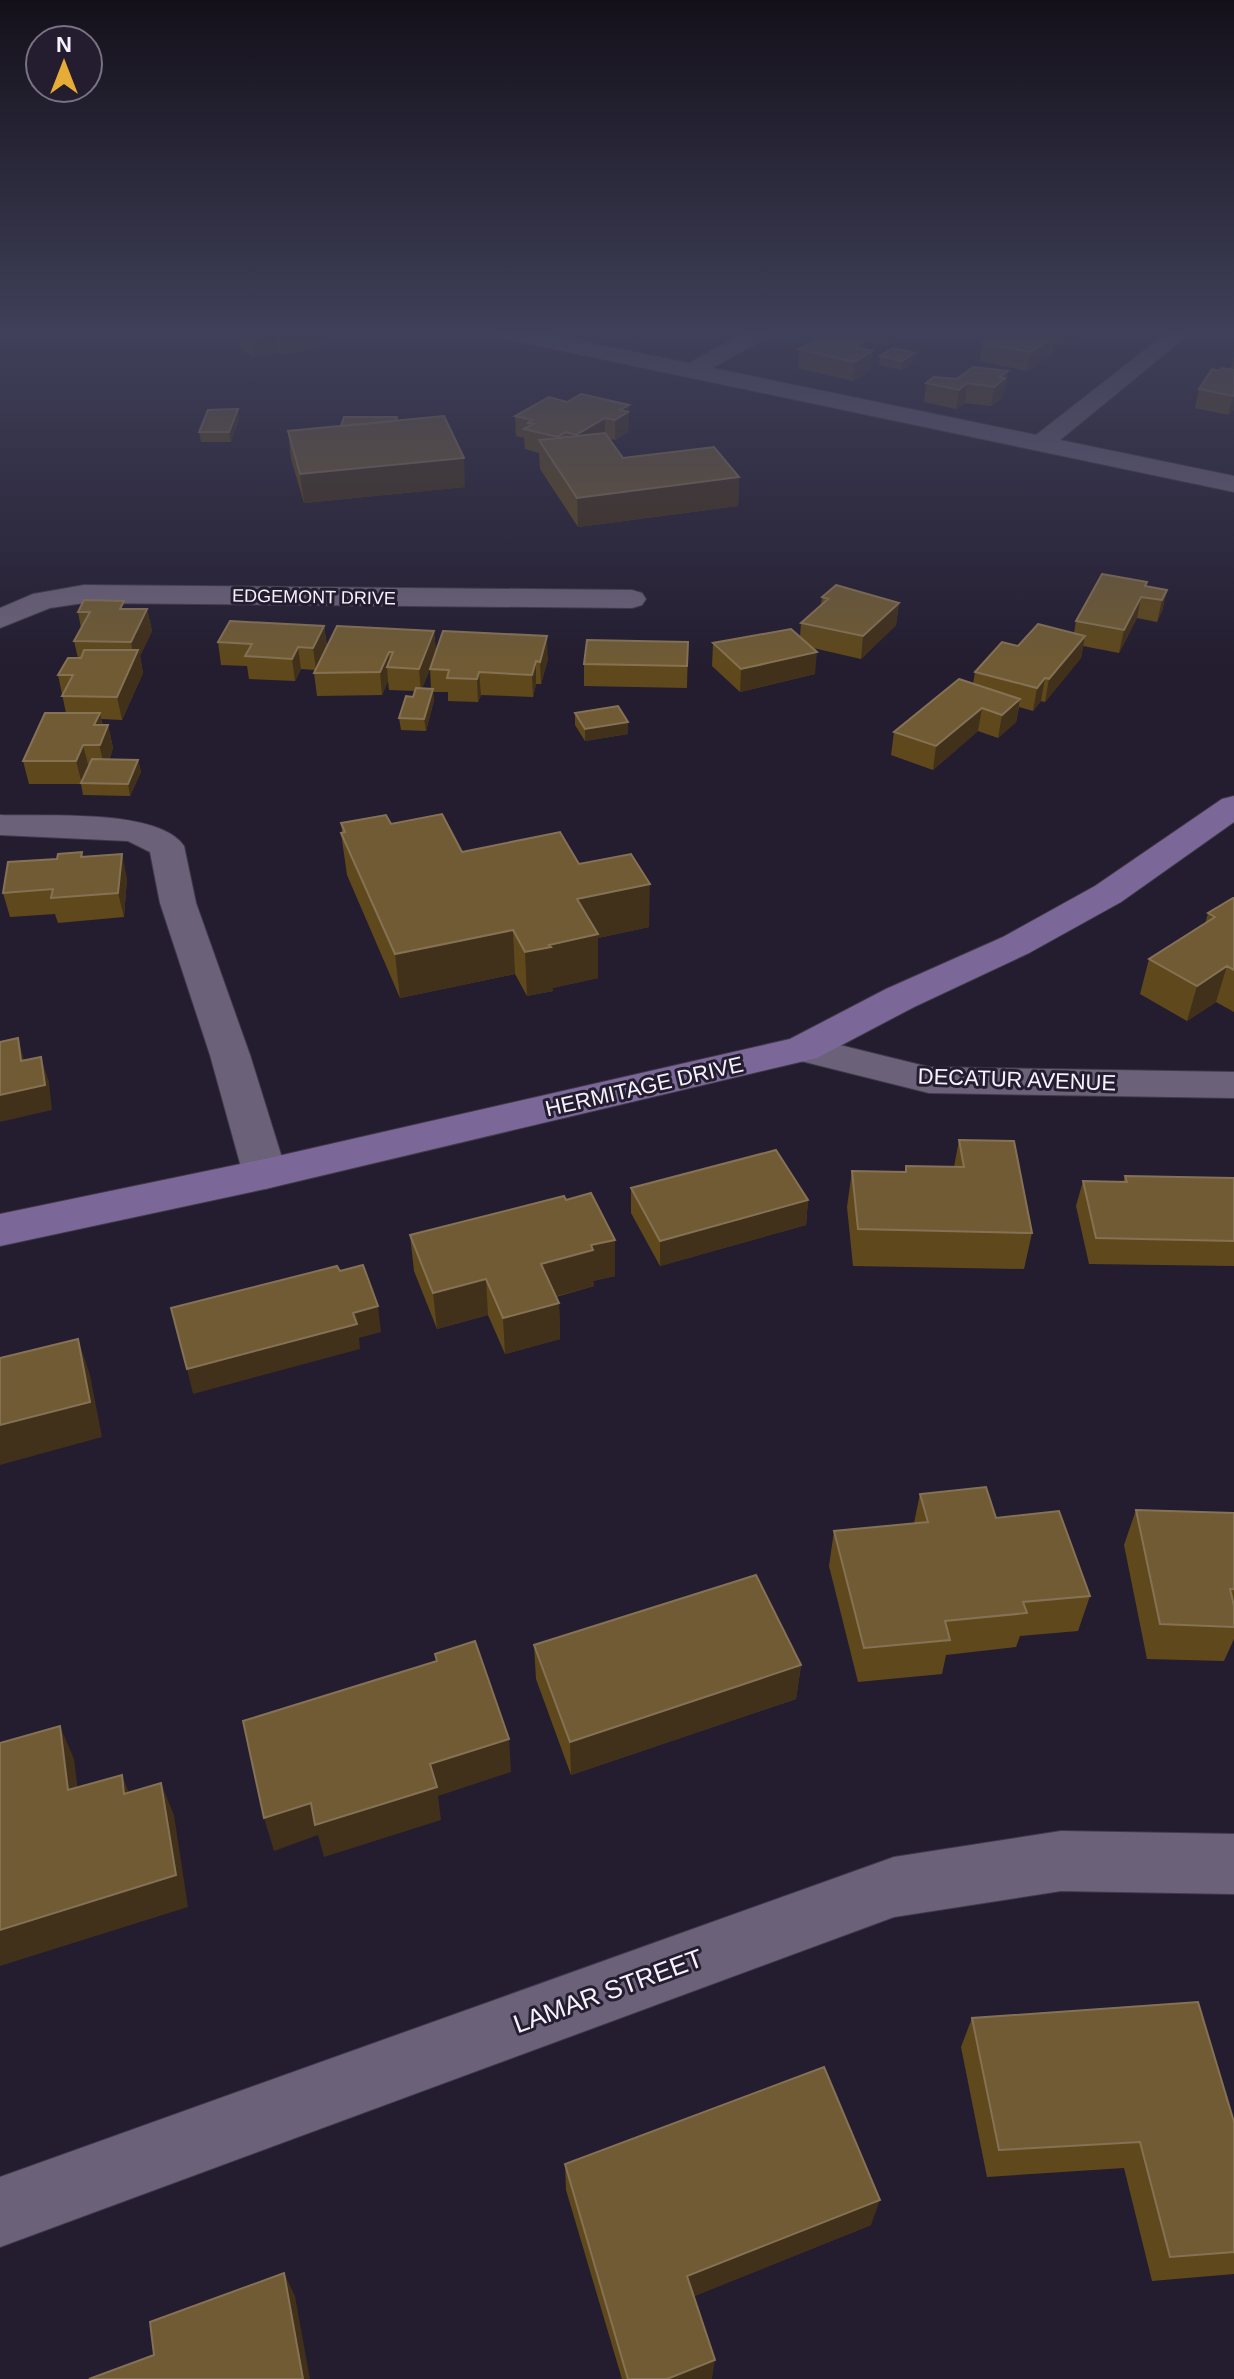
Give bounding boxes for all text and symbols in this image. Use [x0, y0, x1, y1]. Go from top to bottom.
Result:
north arrow [24, 24, 104, 104]
text: N [56, 32, 72, 57]
street label: EDGEMONT DRIVE [232, 586, 396, 608]
street label: HERMITAGE DRIVE [543, 1052, 746, 1121]
street label: DECATUR AVENUE [917, 1064, 1117, 1095]
street label: LAMAR STREET [509, 1943, 707, 2039]

